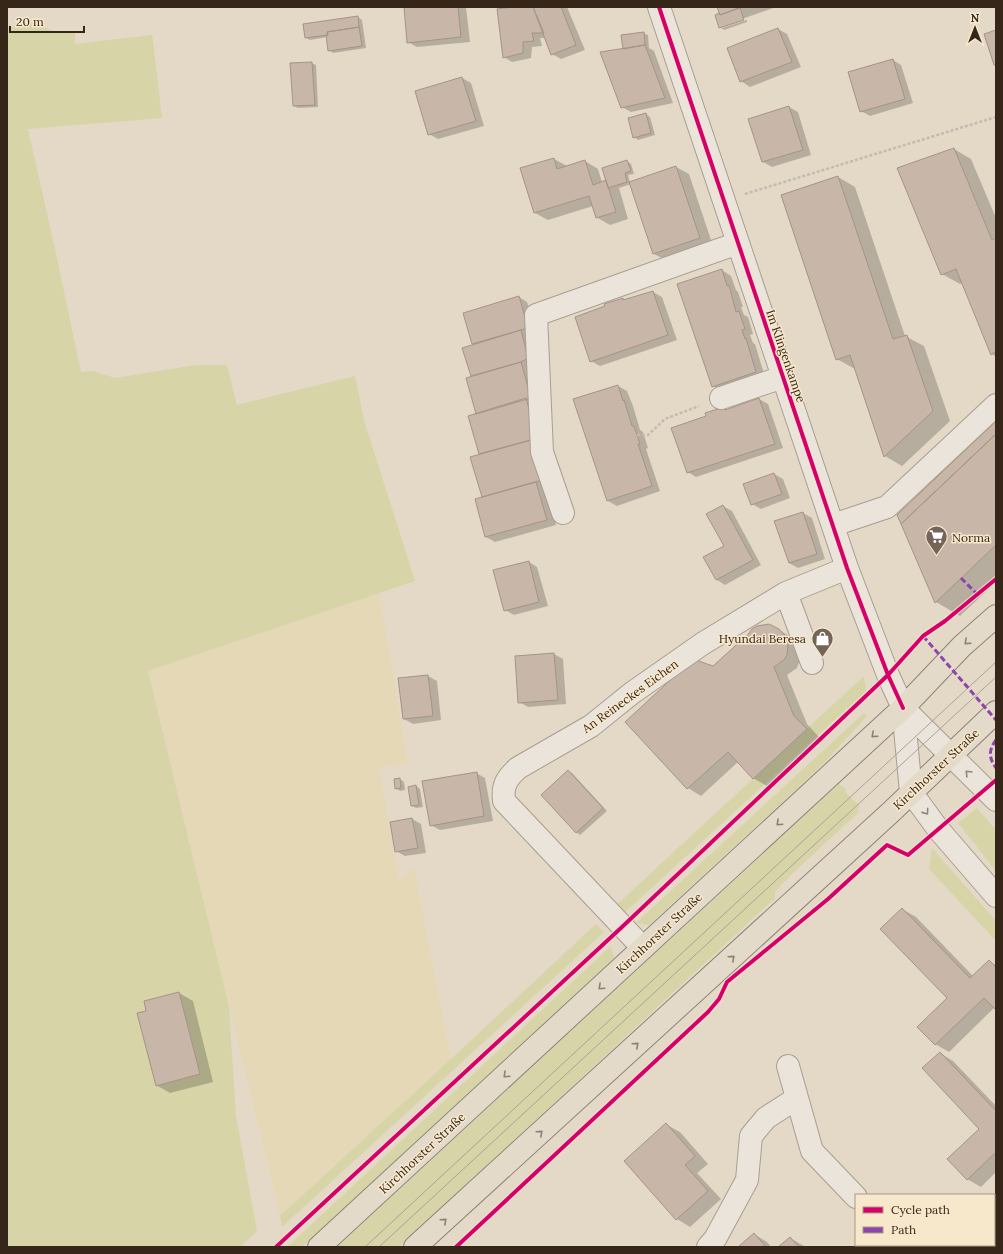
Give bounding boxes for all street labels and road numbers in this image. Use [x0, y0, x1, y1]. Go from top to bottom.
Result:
street label: Im Klingenkampe [763, 308, 809, 405]
street label: An Reineckes Eichen [578, 656, 681, 737]
street label: Kirchhorster Straße [890, 725, 982, 813]
street label: Kirchhorster Straße [613, 889, 705, 977]
street label: Kirchhorster Straße [376, 1109, 468, 1197]

